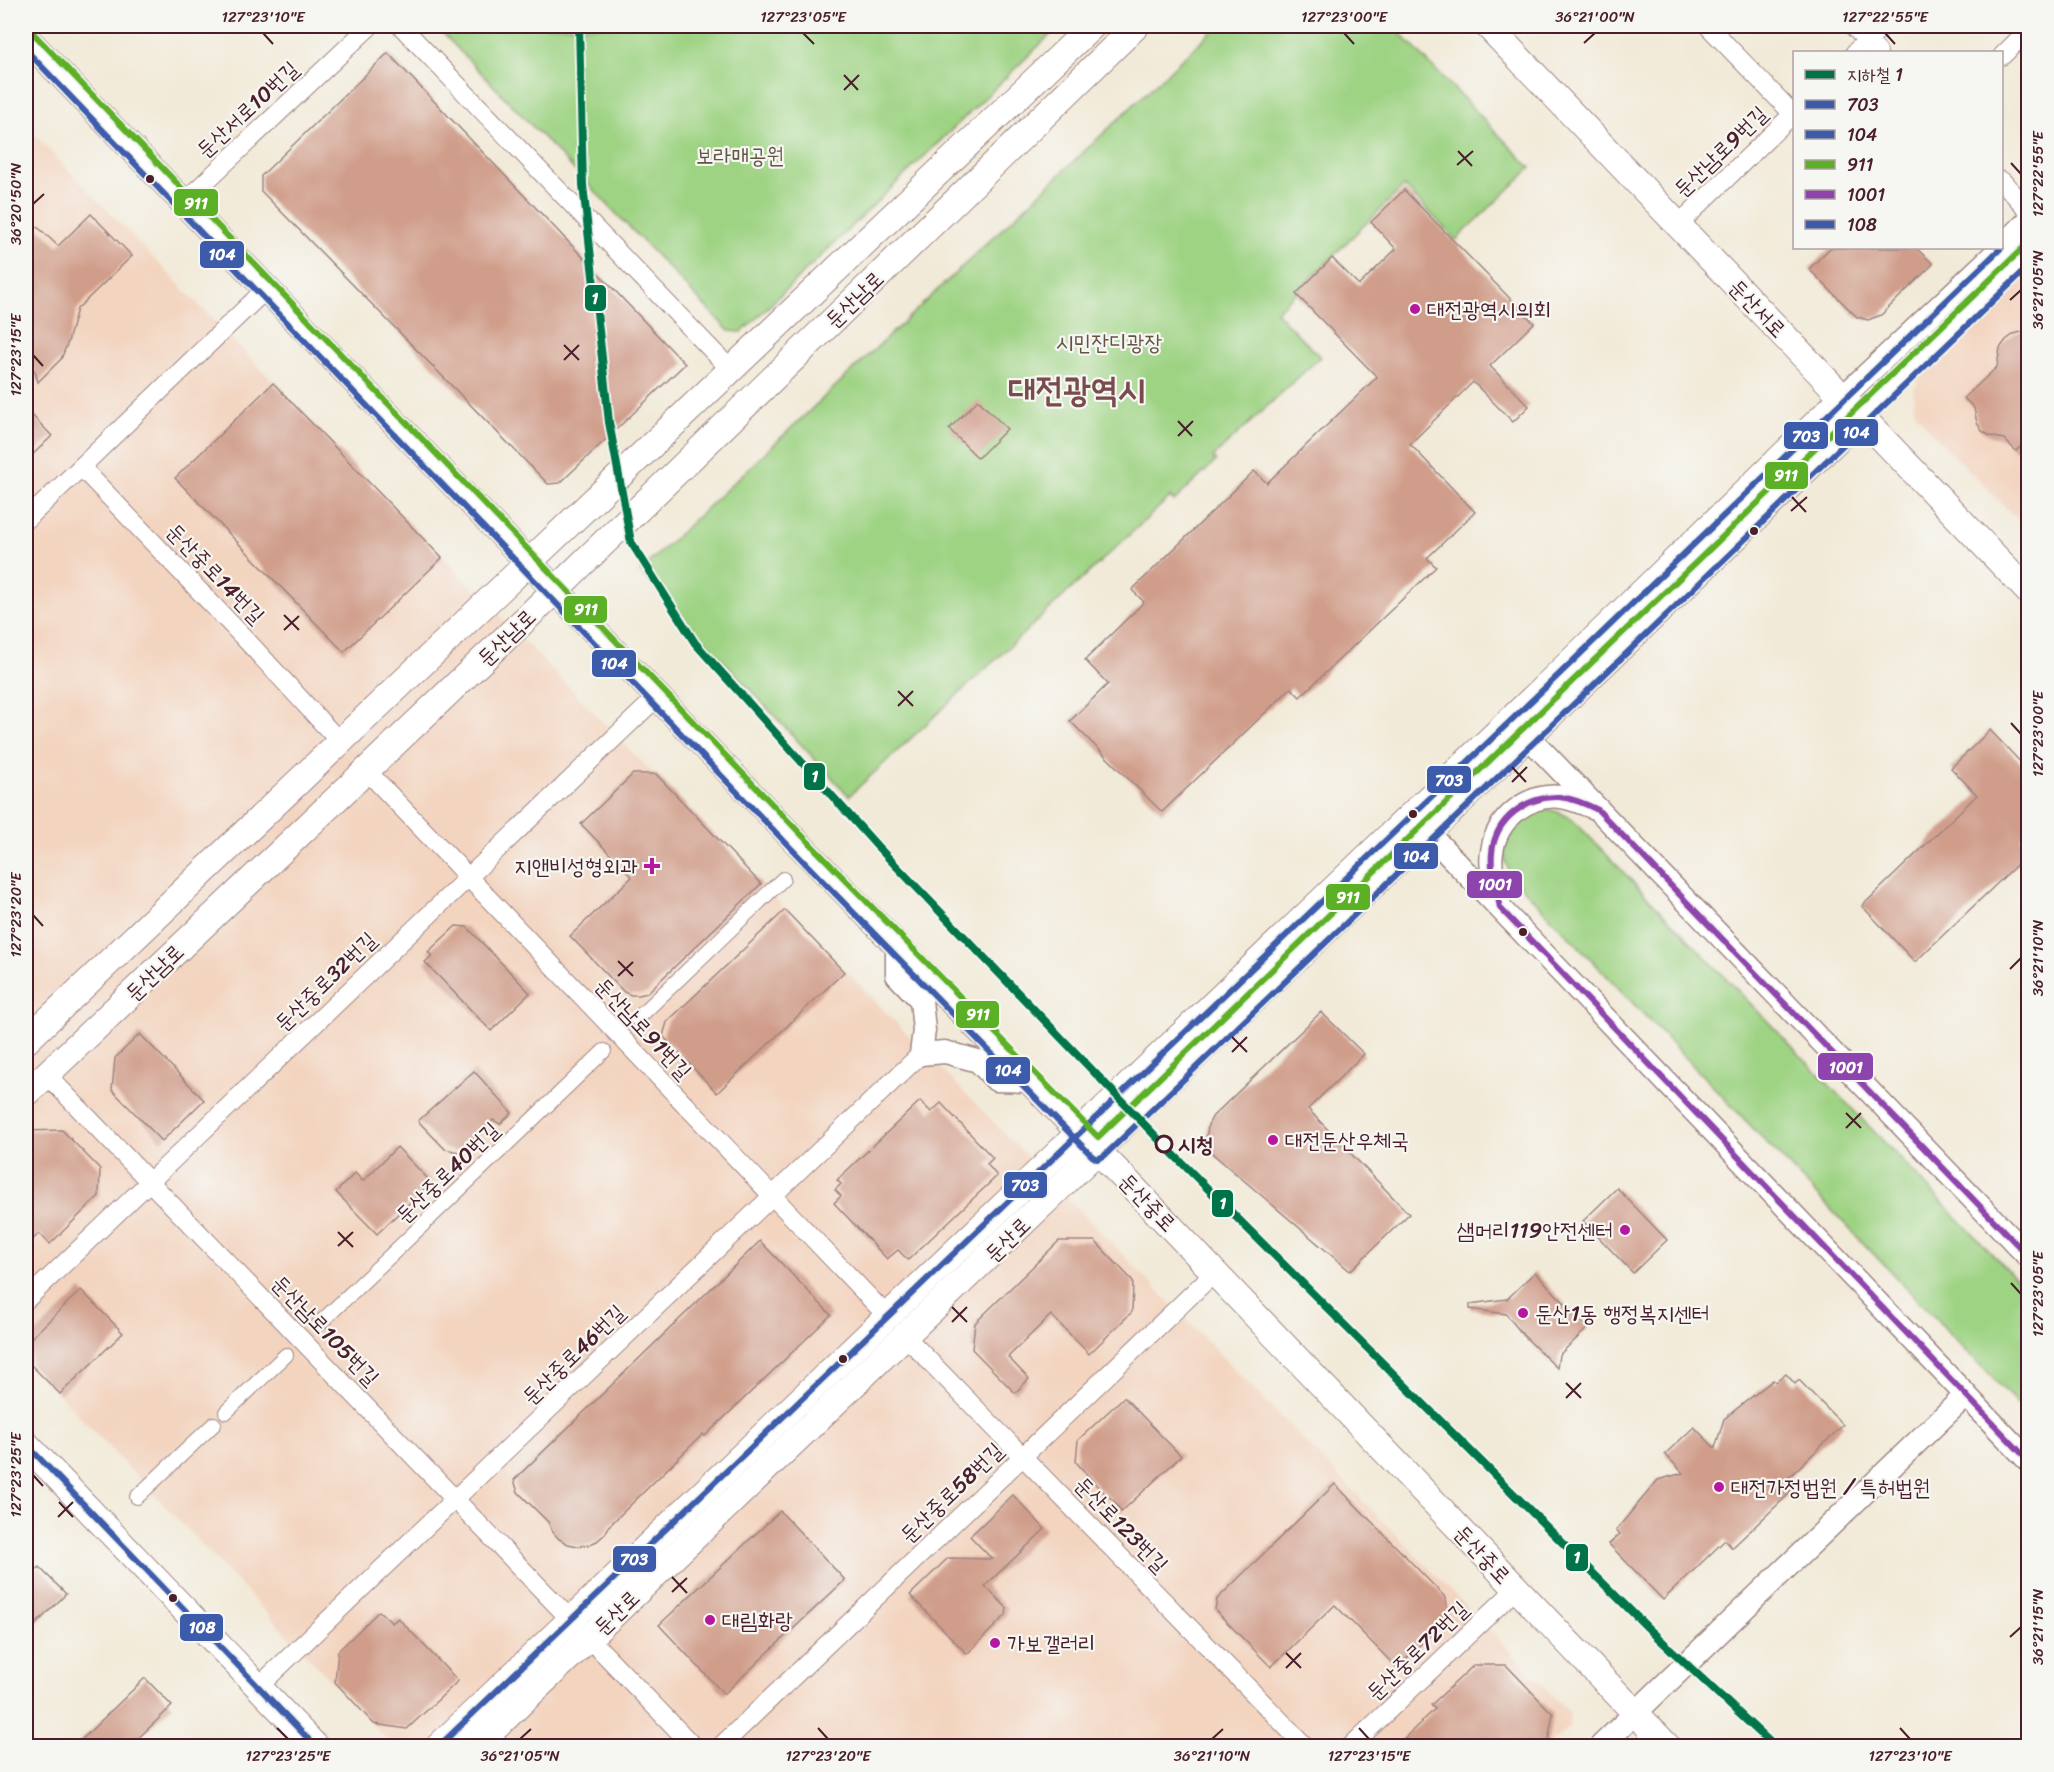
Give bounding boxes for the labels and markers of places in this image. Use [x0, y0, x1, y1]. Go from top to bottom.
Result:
unlabelled marker [144, 173, 156, 185]
place label: 대전광역시의회 [1427, 290, 1551, 329]
marker: 대전광역시의회 [1408, 302, 1422, 316]
unlabelled marker [1748, 525, 1760, 537]
unlabelled marker [1407, 808, 1419, 820]
place label: 지앤비성형외과 [514, 847, 638, 886]
marker: 지앤비성형외과 [643, 857, 661, 875]
unlabelled marker [1517, 926, 1529, 938]
place label: 대전둔산우체국 [1285, 1121, 1409, 1160]
place label: 시청 [1178, 1125, 1213, 1164]
marker: 대전둔산우체국 [1266, 1133, 1280, 1147]
marker: 시청 [1155, 1135, 1173, 1153]
place label: 샘머리119안전센터 [1457, 1211, 1613, 1250]
marker: 샘머리119안전센터 [1618, 1223, 1632, 1237]
place label: 둔산1동 행정복지센터 [1535, 1294, 1710, 1333]
marker: 둔산1동 행정복지센터 [1516, 1306, 1530, 1320]
unlabelled marker [837, 1353, 849, 1365]
place label: 대전가정법원 / 특허법원 [1731, 1468, 1930, 1507]
marker: 대전가정법원 / 특허법원 [1712, 1480, 1726, 1494]
unlabelled marker [167, 1592, 179, 1604]
place label: 대림화랑 [722, 1601, 793, 1640]
marker: 대림화랑 [703, 1613, 717, 1627]
place label: 가보갤러리 [1007, 1624, 1096, 1663]
marker: 가보갤러리 [988, 1636, 1002, 1650]

